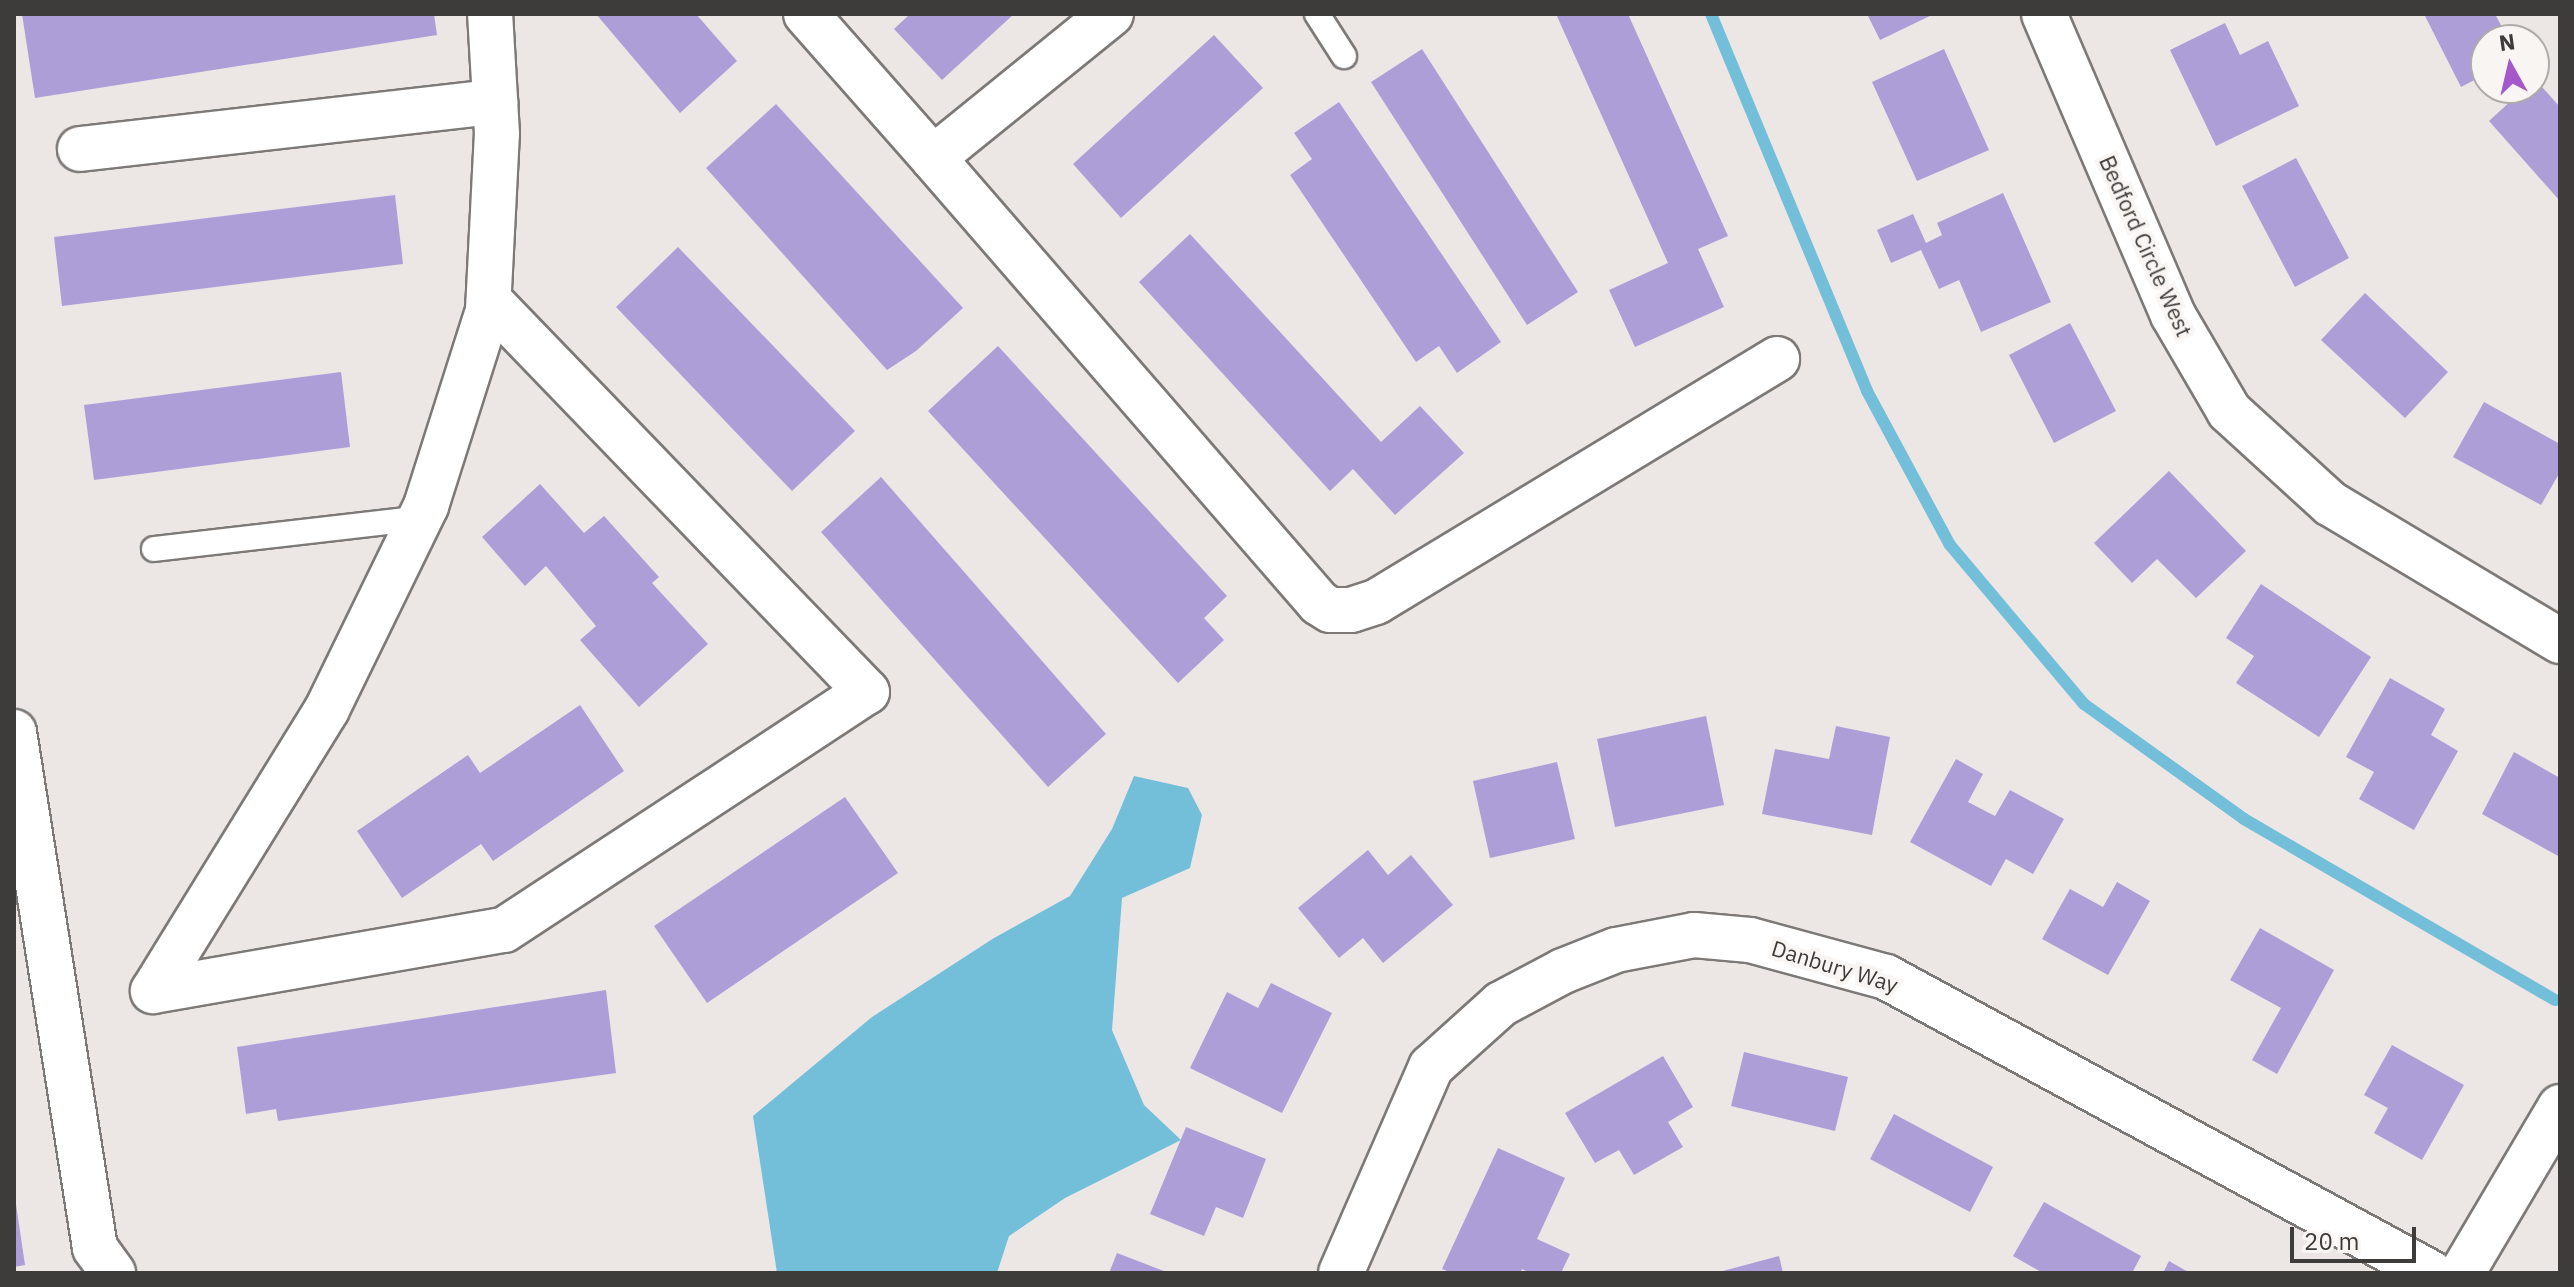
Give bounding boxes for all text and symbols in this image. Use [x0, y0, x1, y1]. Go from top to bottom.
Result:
north arrow [2470, 24, 2550, 104]
text: N [2497, 26, 2517, 57]
street label: Bedford Circle West [2094, 151, 2198, 341]
street label: Danbury Way [1769, 934, 1901, 998]
scale bar [2294, 1211, 2420, 1261]
text: 20 m [2304, 1225, 2359, 1257]

